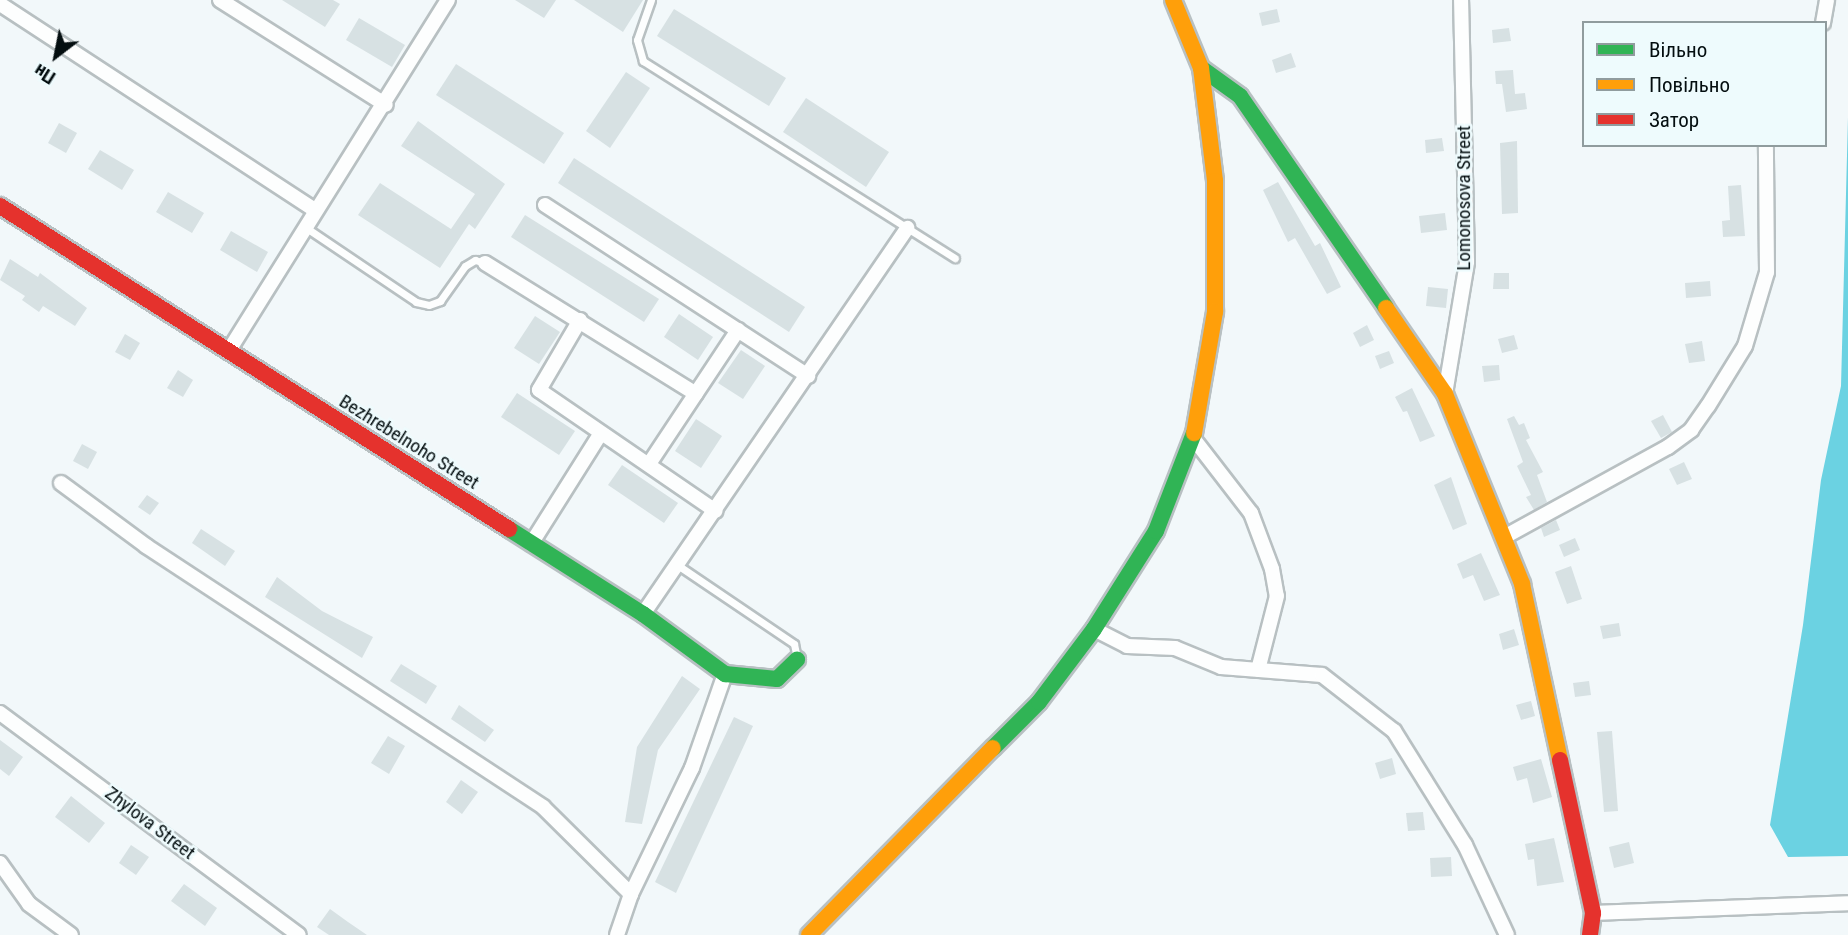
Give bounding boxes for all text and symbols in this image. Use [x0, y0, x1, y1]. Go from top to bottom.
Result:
north arrow [21, 21, 91, 91]
legend [1582, 21, 1827, 147]
text: Вільно [1649, 38, 1707, 62]
text: Пн [30, 59, 60, 90]
text: Повільно [1649, 73, 1730, 97]
text: Затор [1649, 108, 1699, 132]
street label: Lomonosova Street [1453, 125, 1475, 271]
street label: Bezhrebelnoho Street [335, 390, 483, 494]
street label: Zhylova Street [101, 782, 199, 864]

